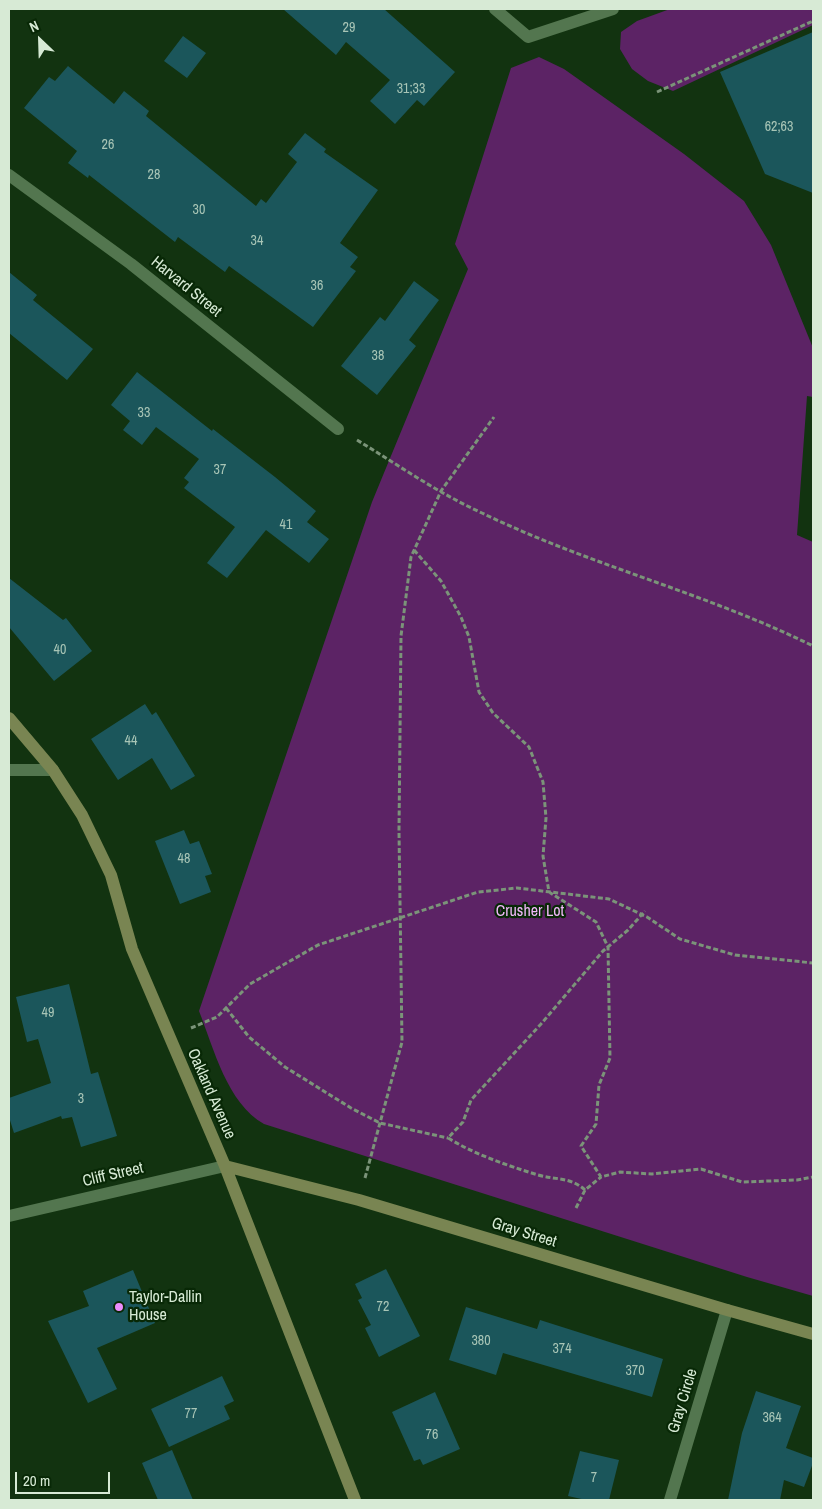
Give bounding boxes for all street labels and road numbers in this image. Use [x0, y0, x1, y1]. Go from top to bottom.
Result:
street label: Harvard Street [147, 253, 225, 321]
street label: Oakland Avenue [183, 1046, 239, 1142]
street label: Cliff Street [81, 1159, 145, 1191]
street label: Gray Street [489, 1214, 559, 1252]
street label: Gray Circle [664, 1366, 702, 1436]

